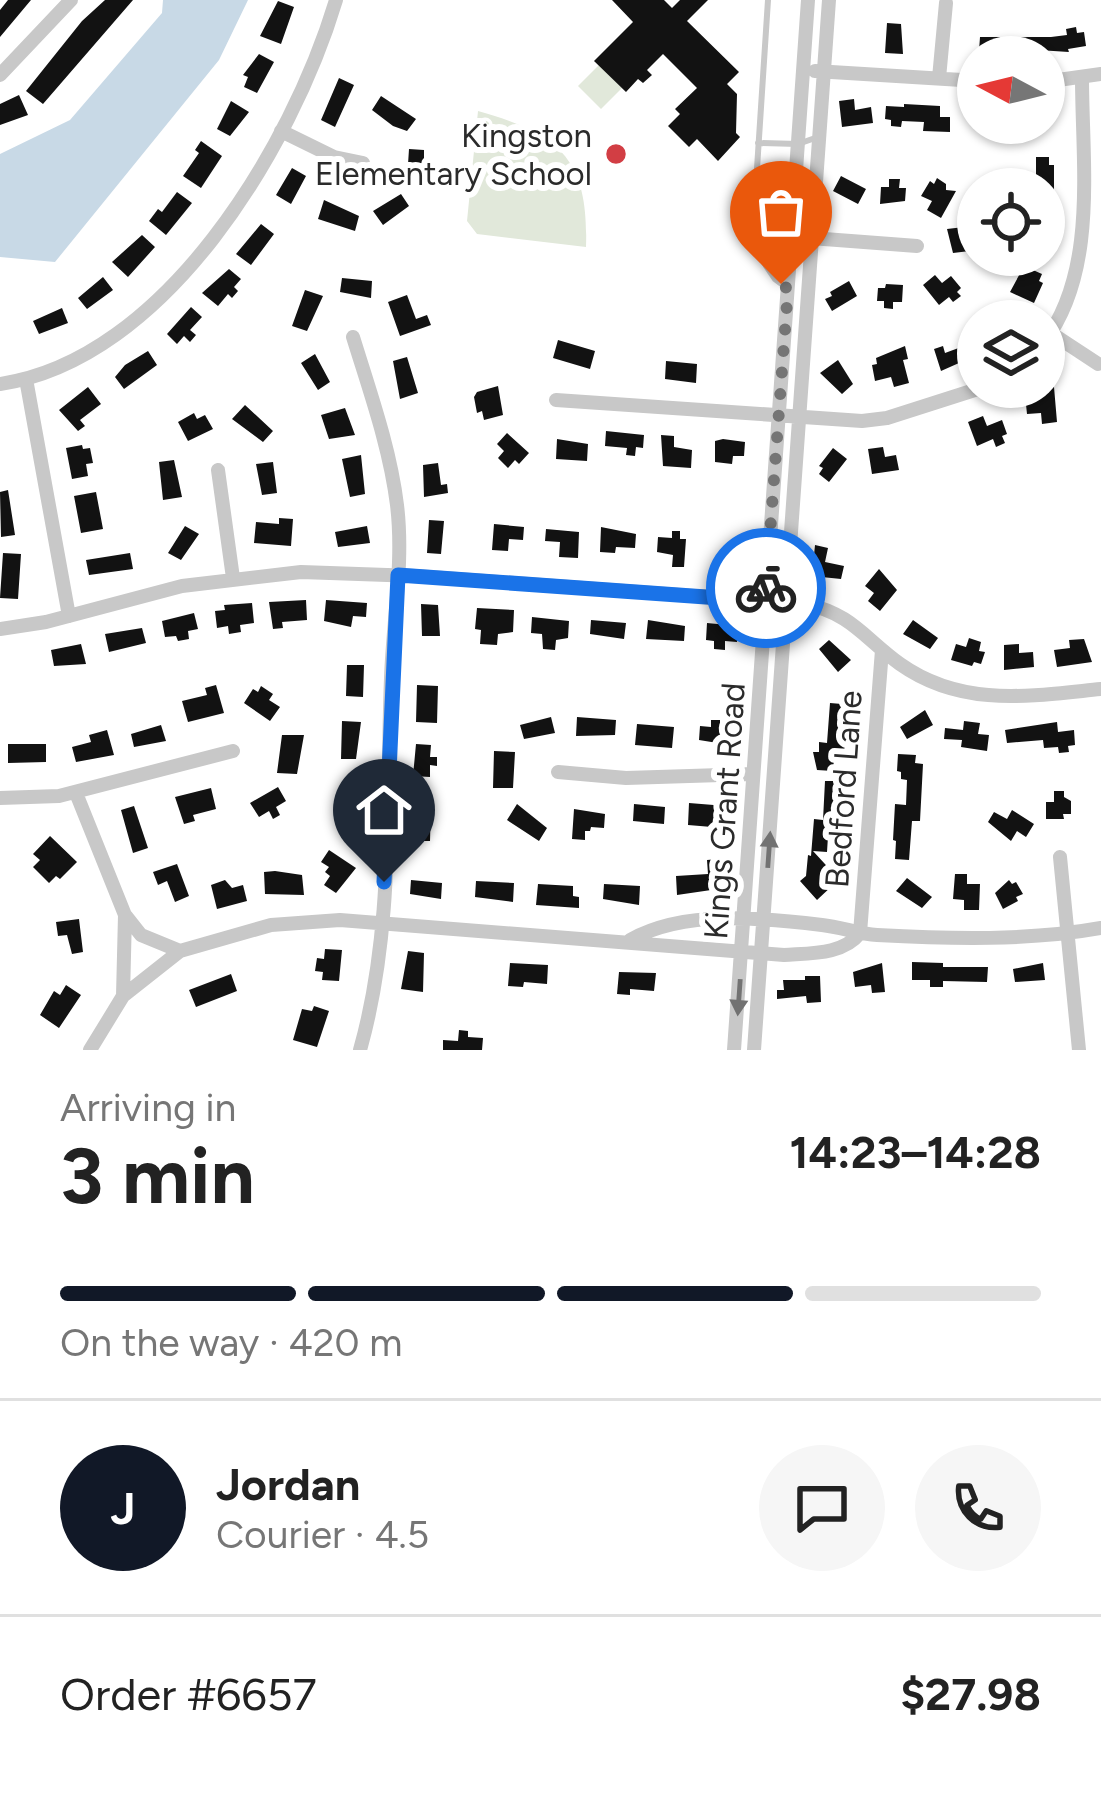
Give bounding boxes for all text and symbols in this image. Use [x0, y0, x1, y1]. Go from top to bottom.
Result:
north arrow [957, 36, 1065, 144]
map controls [957, 36, 1065, 408]
place label: Kingston Elementary School [315, 116, 592, 193]
marker: Kingston Elementary School [603, 141, 629, 167]
pin [730, 161, 832, 284]
button: locate [957, 168, 1065, 276]
icon: bag [748, 179, 814, 245]
button: layers [957, 300, 1065, 408]
courier [706, 528, 826, 648]
icon: bike [733, 555, 799, 621]
street label: Kings Grant Road [696, 681, 753, 941]
street label: Bedford Lane [817, 689, 870, 889]
pin [333, 759, 435, 882]
icon: home [351, 777, 417, 843]
one-way arrow [759, 830, 778, 868]
one-way arrow [730, 979, 749, 1016]
text: Arriving in [60, 1084, 236, 1131]
text: 14:23–14:28 [790, 1125, 1041, 1179]
text: 3 min [60, 1129, 255, 1223]
text: On the way · 420 m [60, 1319, 402, 1366]
button: chat [759, 1445, 885, 1571]
button: phone [915, 1445, 1041, 1571]
text: Jordan [216, 1457, 360, 1511]
text: J [111, 1481, 135, 1535]
text: Courier · 4.5 [216, 1511, 429, 1558]
text: Order #6657 [60, 1667, 317, 1721]
text: $27.98 [900, 1667, 1041, 1721]

